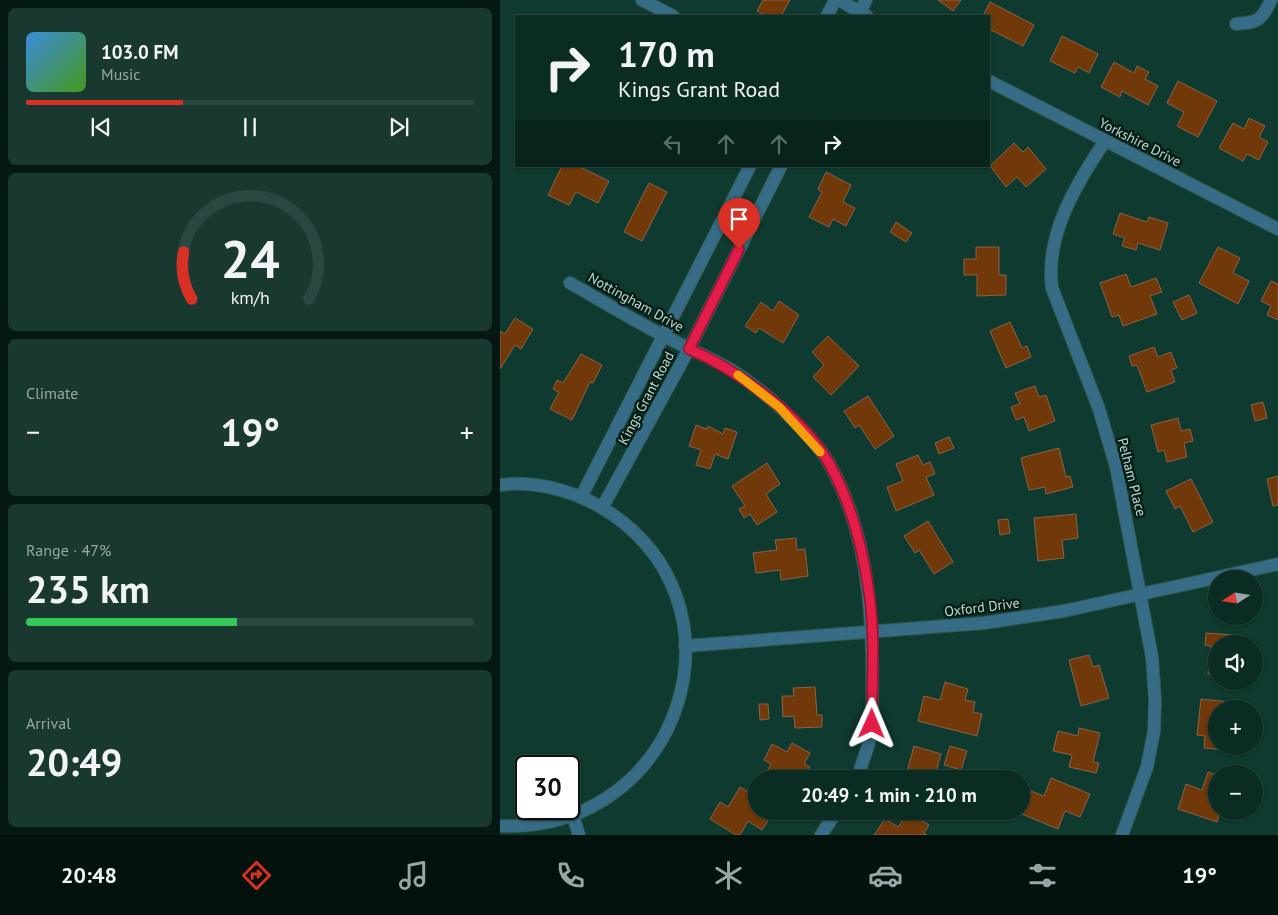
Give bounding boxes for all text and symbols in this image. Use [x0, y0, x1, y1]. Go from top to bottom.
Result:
text: 170 m [618, 31, 715, 77]
icon: right [535, 35, 600, 100]
text: 103.0 FM [101, 40, 178, 64]
text: Music [101, 64, 141, 84]
text: Kings Grant Road [618, 75, 780, 103]
icon: previous [87, 113, 115, 141]
icon: pause [236, 113, 264, 141]
icon: next [385, 113, 413, 141]
street label: Yorkshire Drive [1096, 114, 1184, 170]
icon: left [659, 130, 687, 158]
icon: ahead [712, 130, 740, 158]
icon: ahead [765, 130, 793, 158]
icon: right [818, 130, 846, 158]
pin [718, 198, 760, 249]
icon: arrive [725, 205, 753, 233]
text: 24 [221, 225, 279, 292]
street label: Nottingham Drive [585, 268, 687, 336]
text: km/h [230, 286, 270, 309]
street label: Kings Grant Road [614, 348, 678, 448]
text: Climate [26, 383, 78, 403]
text: 19° [220, 407, 280, 456]
text: − [26, 413, 40, 450]
text: + [460, 413, 474, 450]
street label: Pelham Place [1114, 436, 1150, 518]
text: Range · 47% [26, 540, 111, 560]
text: 235 km [26, 564, 150, 613]
north arrow [1208, 570, 1262, 625]
map controls [1208, 570, 1263, 820]
street label: Oxford Drive [943, 593, 1021, 621]
button: sound [1208, 635, 1263, 690]
position arrow [845, 697, 897, 749]
button: + [1208, 700, 1263, 755]
text: Arrival [26, 713, 71, 733]
text: 20:49 [26, 737, 122, 786]
speed limit sign: 30 [515, 755, 580, 820]
button: − [1208, 765, 1263, 820]
text: 20:49 · 1 min · 210 m [801, 783, 977, 807]
icon: directions [239, 858, 274, 893]
icon: music [396, 858, 431, 893]
icon: phone [553, 858, 588, 893]
icon: climate [711, 858, 746, 893]
icon: car [868, 858, 903, 893]
icon: filters [1025, 858, 1060, 893]
text: 20:48 [61, 861, 117, 889]
text: 19° [1182, 861, 1217, 889]

